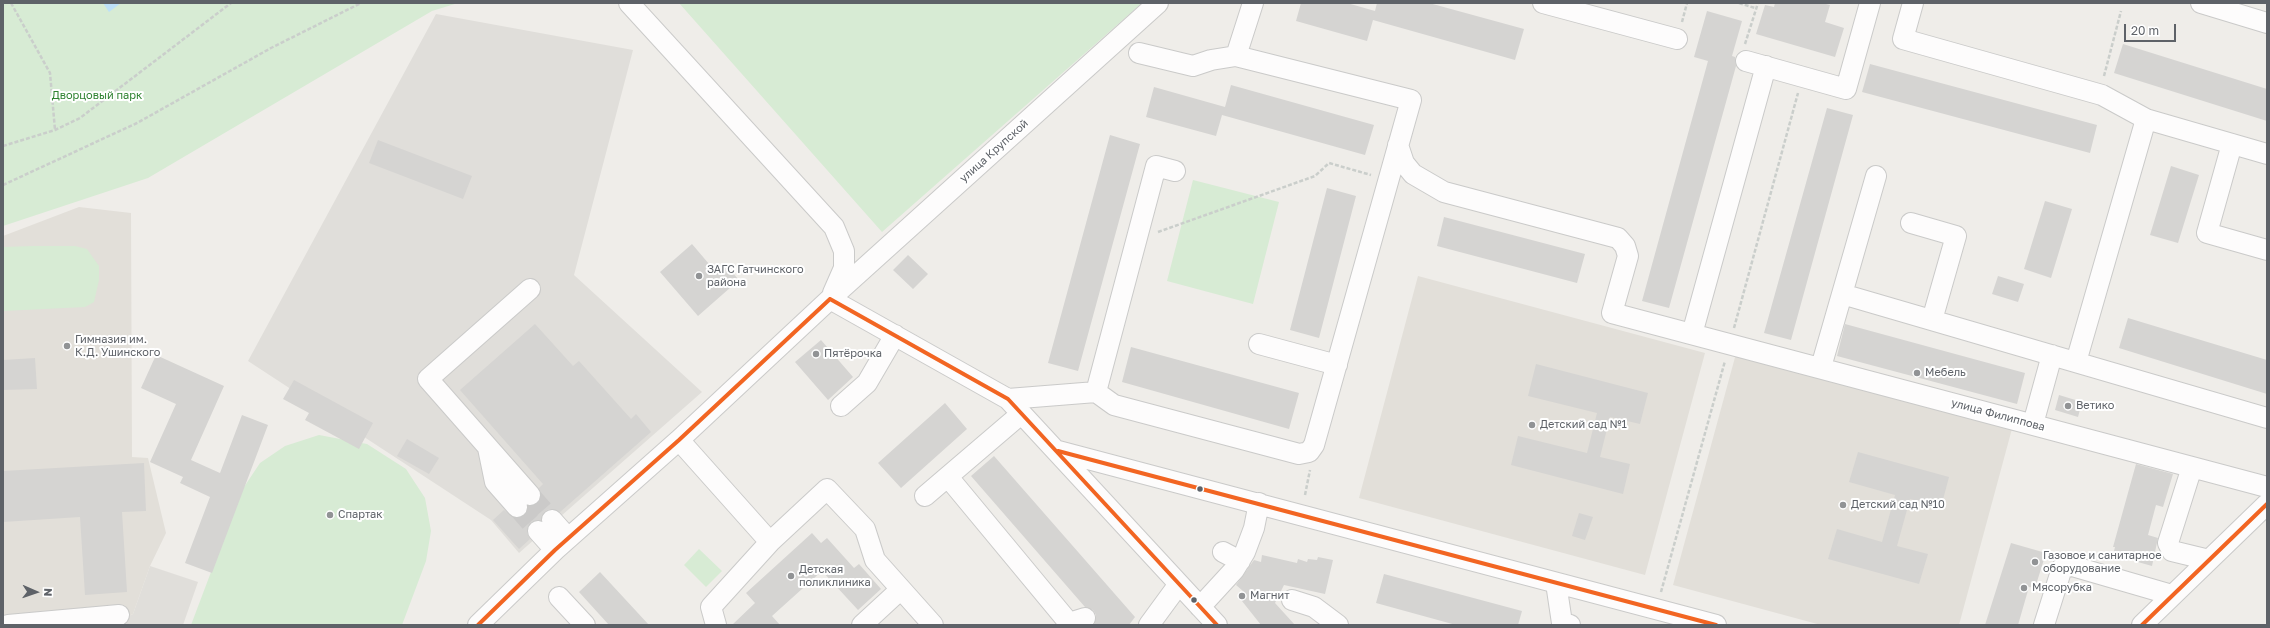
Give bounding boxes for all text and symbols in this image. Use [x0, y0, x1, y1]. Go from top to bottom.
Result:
scale bar [2126, 16, 2178, 42]
text: 20 m [2131, 23, 2159, 38]
park label: Дворцовый парк [52, 89, 142, 103]
street label: улица Крупской [957, 117, 1031, 185]
place label: ЗАГС Гатчинского района [707, 263, 804, 289]
marker: ЗАГС Гатчинского района [694, 271, 704, 281]
place label: Гимназия им. К.Д. Ушинского [75, 333, 160, 359]
marker: Гимназия им. К.Д. Ушинского [62, 341, 72, 351]
place label: Пятёрочка [824, 347, 882, 361]
marker: Пятёрочка [811, 349, 821, 359]
place label: Мебель [1925, 366, 1966, 380]
marker: Мебель [1912, 368, 1922, 378]
street label: улица Филиппова [1950, 396, 2046, 434]
place label: Ветико [2076, 399, 2114, 413]
marker: Ветико [2063, 401, 2073, 411]
place label: Детский сад №1 [1540, 418, 1627, 432]
marker: Детский сад №1 [1527, 420, 1537, 430]
unlabelled marker [1195, 484, 1205, 494]
place label: Детский сад №10 [1851, 498, 1945, 512]
marker: Детский сад №10 [1838, 500, 1848, 510]
place label: Спартак [338, 508, 383, 522]
marker: Спартак [325, 510, 335, 520]
place label: Газовое и санитарное оборудование [2043, 549, 2162, 575]
marker: Газовое и санитарное оборудование [2030, 557, 2040, 567]
place label: Детская поликлиника [799, 563, 871, 589]
marker: Детская поликлиника [786, 571, 796, 581]
north arrow [16, 572, 56, 612]
place label: Мясорубка [2032, 581, 2092, 595]
marker: Мясорубка [2019, 583, 2029, 593]
text: N [42, 588, 55, 597]
place label: Магнит [1250, 589, 1290, 603]
marker: Магнит [1237, 591, 1247, 601]
unlabelled marker [1189, 595, 1199, 605]

